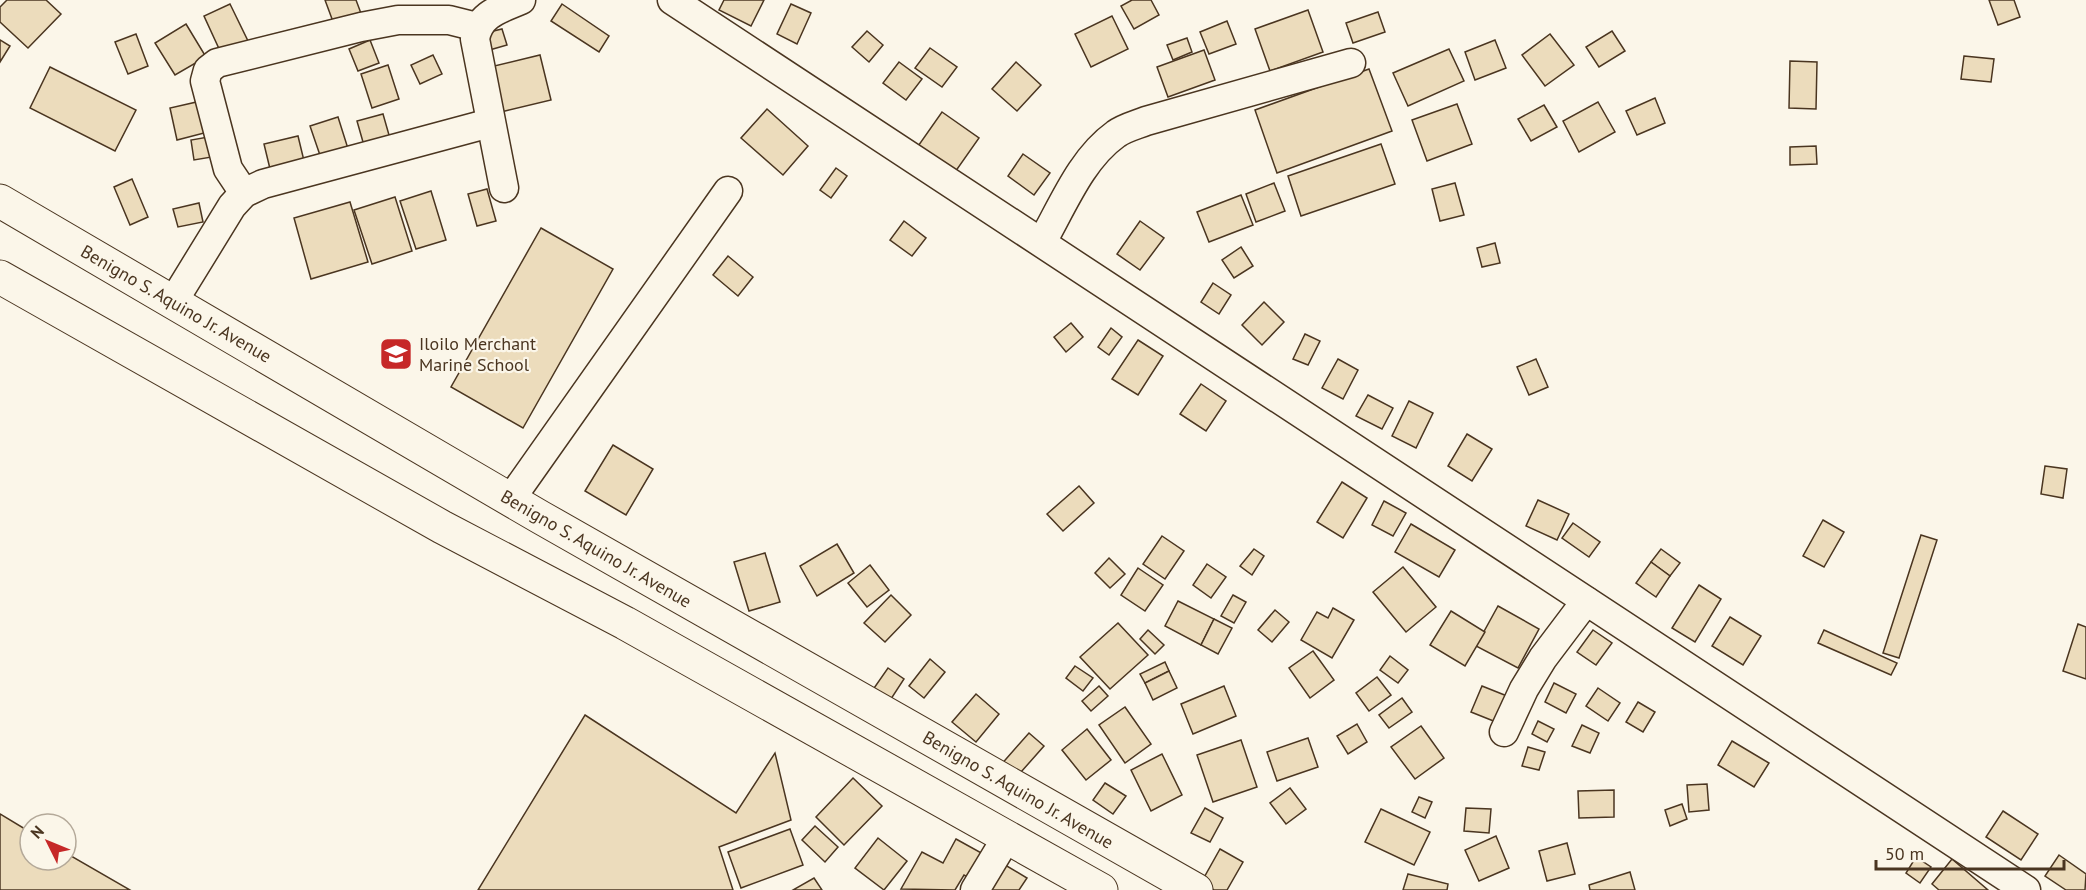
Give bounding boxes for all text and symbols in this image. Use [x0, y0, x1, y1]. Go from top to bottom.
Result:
street label: Benigno S. Aquino Jr. Avenue [77, 239, 276, 368]
place label: Iloilo Merchant Marine School [419, 332, 536, 376]
school or university icon: Iloilo Merchant Marine School [378, 336, 414, 372]
street label: Benigno S. Aquino Jr. Avenue [497, 484, 696, 613]
street label: Benigno S. Aquino Jr. Avenue [919, 725, 1118, 854]
north arrow [18, 812, 78, 872]
text: N [26, 821, 48, 842]
scale bar [1876, 833, 2064, 871]
text: 50 m [1885, 842, 1924, 865]

